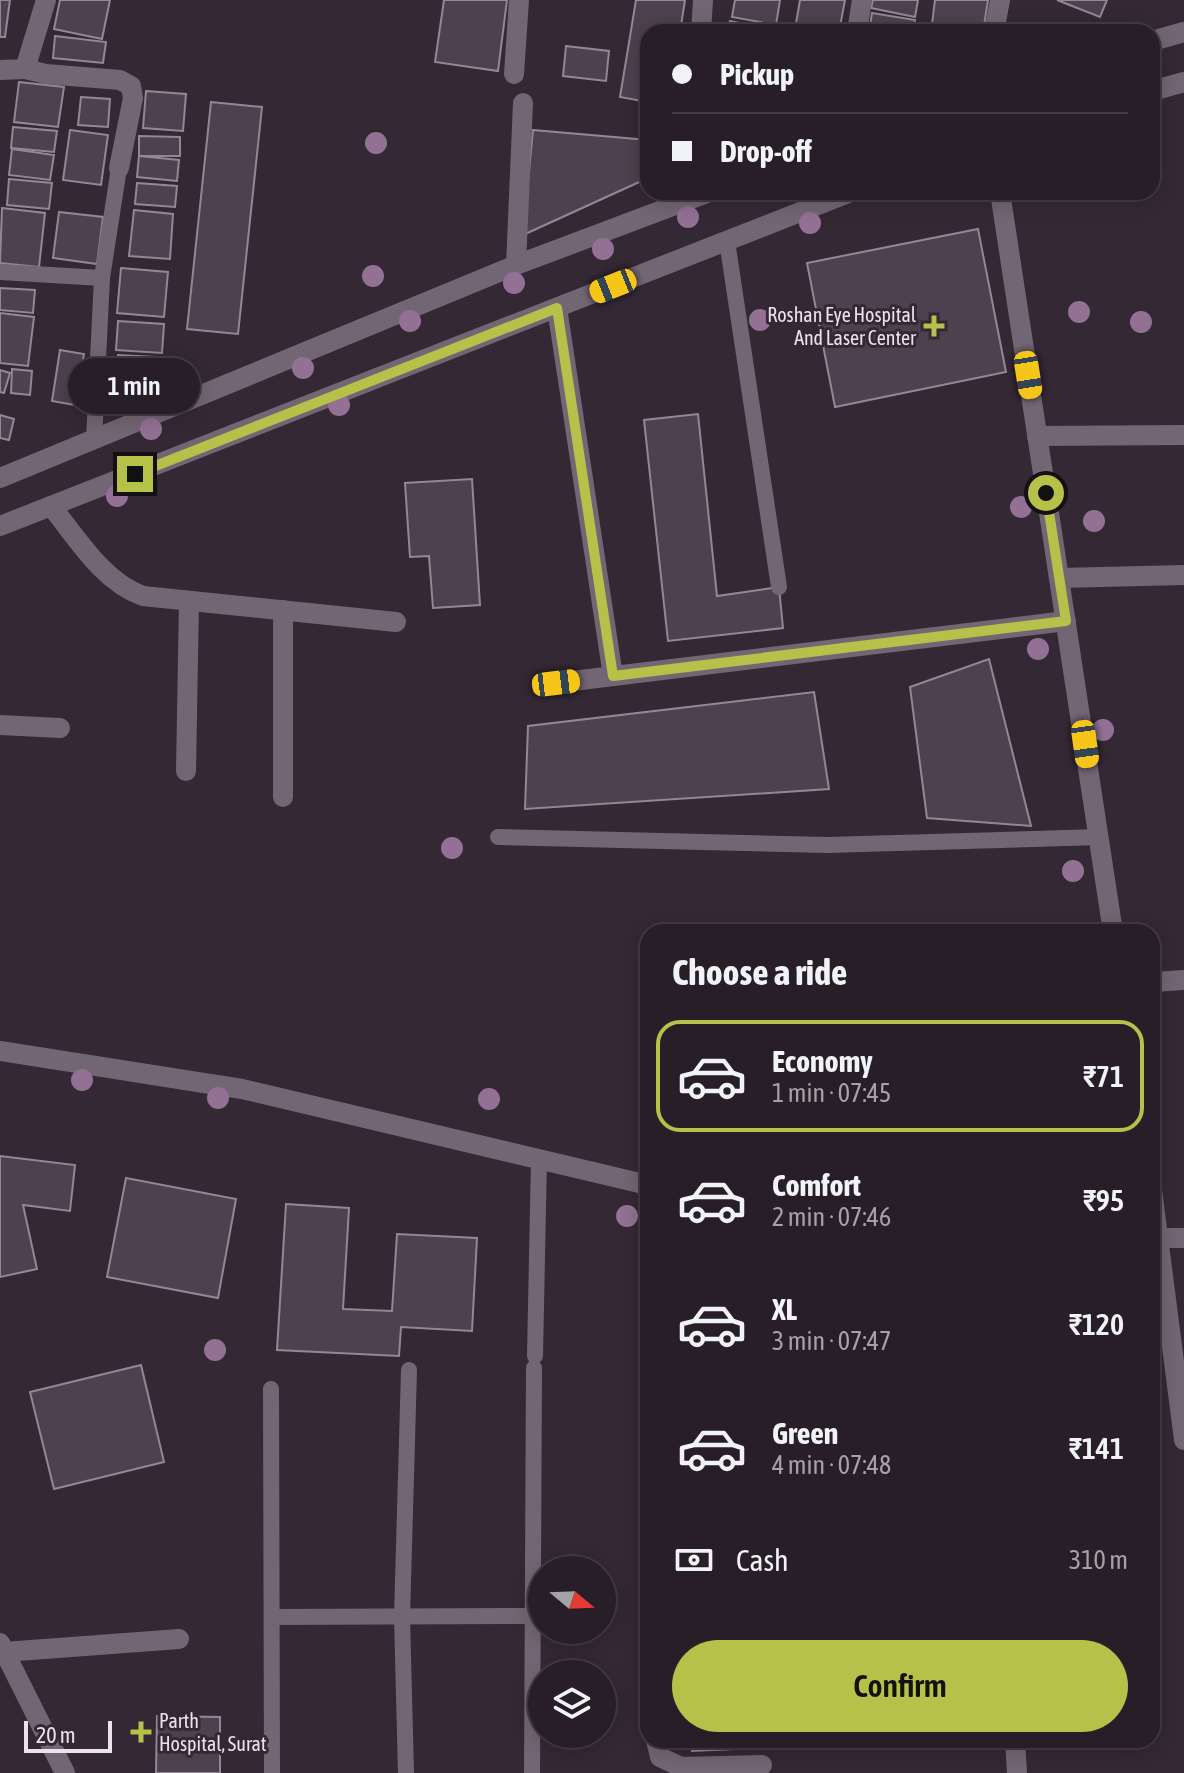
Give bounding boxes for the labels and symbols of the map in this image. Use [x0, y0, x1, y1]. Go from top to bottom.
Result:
car [586, 266, 640, 306]
place label: Roshan Eye Hospital And Laser Center [767, 303, 917, 349]
marker: Roshan Eye Hospital And Laser Center [923, 315, 945, 337]
car [1012, 349, 1044, 401]
callout: 1 min [69, 358, 201, 414]
route end [117, 456, 153, 492]
route start [1028, 475, 1064, 511]
car [531, 668, 581, 698]
car [1070, 719, 1100, 769]
north arrow [528, 1556, 616, 1644]
place label: Parth Hospital, Surat [159, 1709, 267, 1755]
scale bar [24, 1717, 112, 1753]
marker: Parth Hospital, Surat [130, 1721, 152, 1743]

